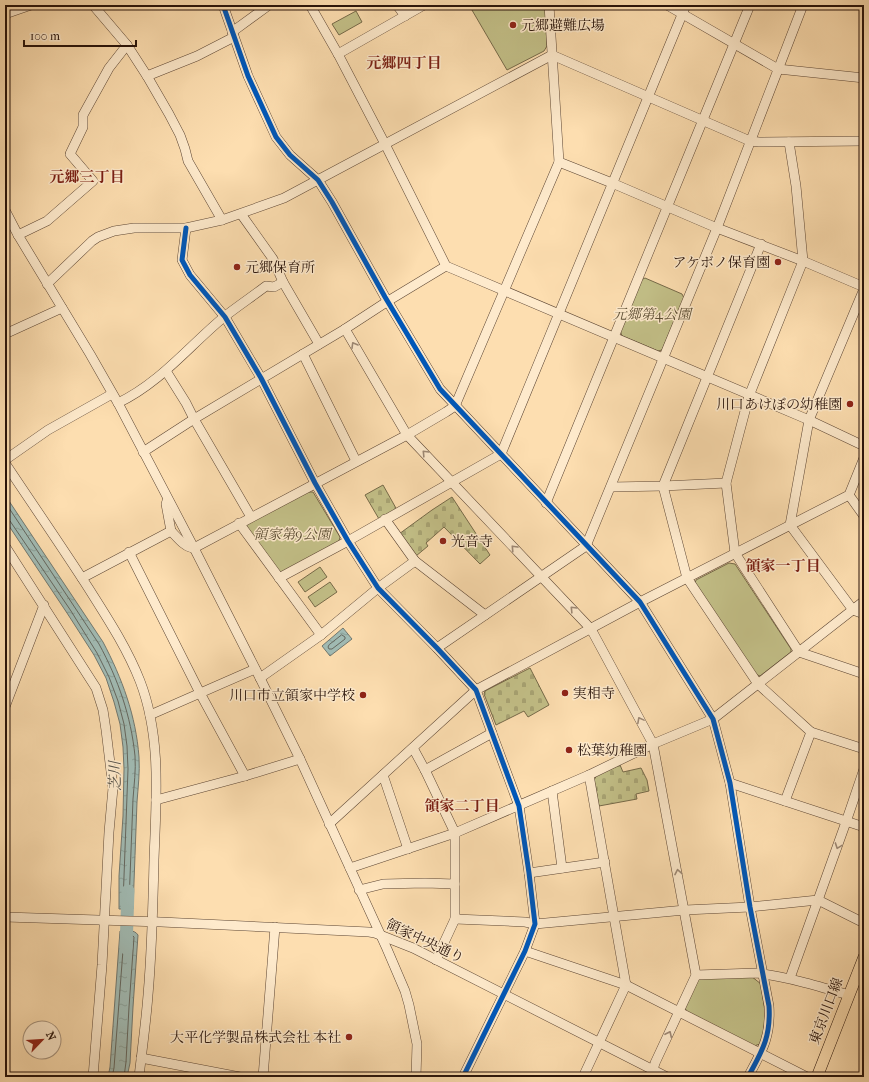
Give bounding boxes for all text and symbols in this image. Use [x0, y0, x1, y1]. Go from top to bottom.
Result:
place label: 元郷避難広場 [521, 17, 605, 34]
marker: 元郷避難広場 [508, 20, 518, 30]
scale bar [24, 22, 136, 48]
text: 100 m [30, 29, 60, 43]
district label: 元郷四丁目 [366, 54, 442, 72]
district label: 元郷三丁目 [49, 168, 125, 186]
place label: アケボノ保育園 [672, 254, 770, 271]
marker: アケボノ保育園 [773, 257, 783, 267]
place label: 元郷保育所 [245, 259, 315, 276]
marker: 元郷保育所 [232, 262, 242, 272]
park label: 元郷第4公園 [613, 306, 693, 323]
one-way arrow [352, 342, 359, 349]
place label: 川口あけぼの幼稚園 [716, 396, 842, 413]
marker: 川口あけぼの幼稚園 [845, 399, 855, 409]
one-way arrow [422, 450, 430, 458]
park label: 領家第9公園 [253, 526, 333, 543]
place label: 光音寺 [451, 533, 493, 550]
marker: 光音寺 [438, 536, 448, 546]
one-way arrow [511, 545, 519, 553]
district label: 領家一丁目 [745, 557, 821, 575]
one-way arrow [570, 606, 578, 614]
place label: 実相寺 [573, 685, 615, 702]
place label: 川口市立領家中学校 [229, 687, 355, 704]
marker: 実相寺 [560, 688, 570, 698]
marker: 川口市立領家中学校 [358, 690, 368, 700]
one-way arrow [638, 716, 645, 724]
place label: 松葉幼稚園 [577, 742, 647, 759]
marker: 松葉幼稚園 [564, 745, 574, 755]
water label: 芝川 [106, 759, 124, 791]
district label: 領家二丁目 [424, 797, 500, 815]
one-way arrow [834, 842, 842, 849]
one-way arrow [674, 869, 682, 875]
street label: 領家中央通り [383, 916, 467, 966]
street label: 東京川口線 [806, 975, 846, 1047]
north arrow [22, 1020, 62, 1060]
text: N [43, 1029, 59, 1043]
place label: 大平化学製品株式会社 本社 [170, 1029, 341, 1046]
one-way arrow [664, 1031, 672, 1038]
marker: 大平化学製品株式会社 本社 [344, 1032, 354, 1042]

